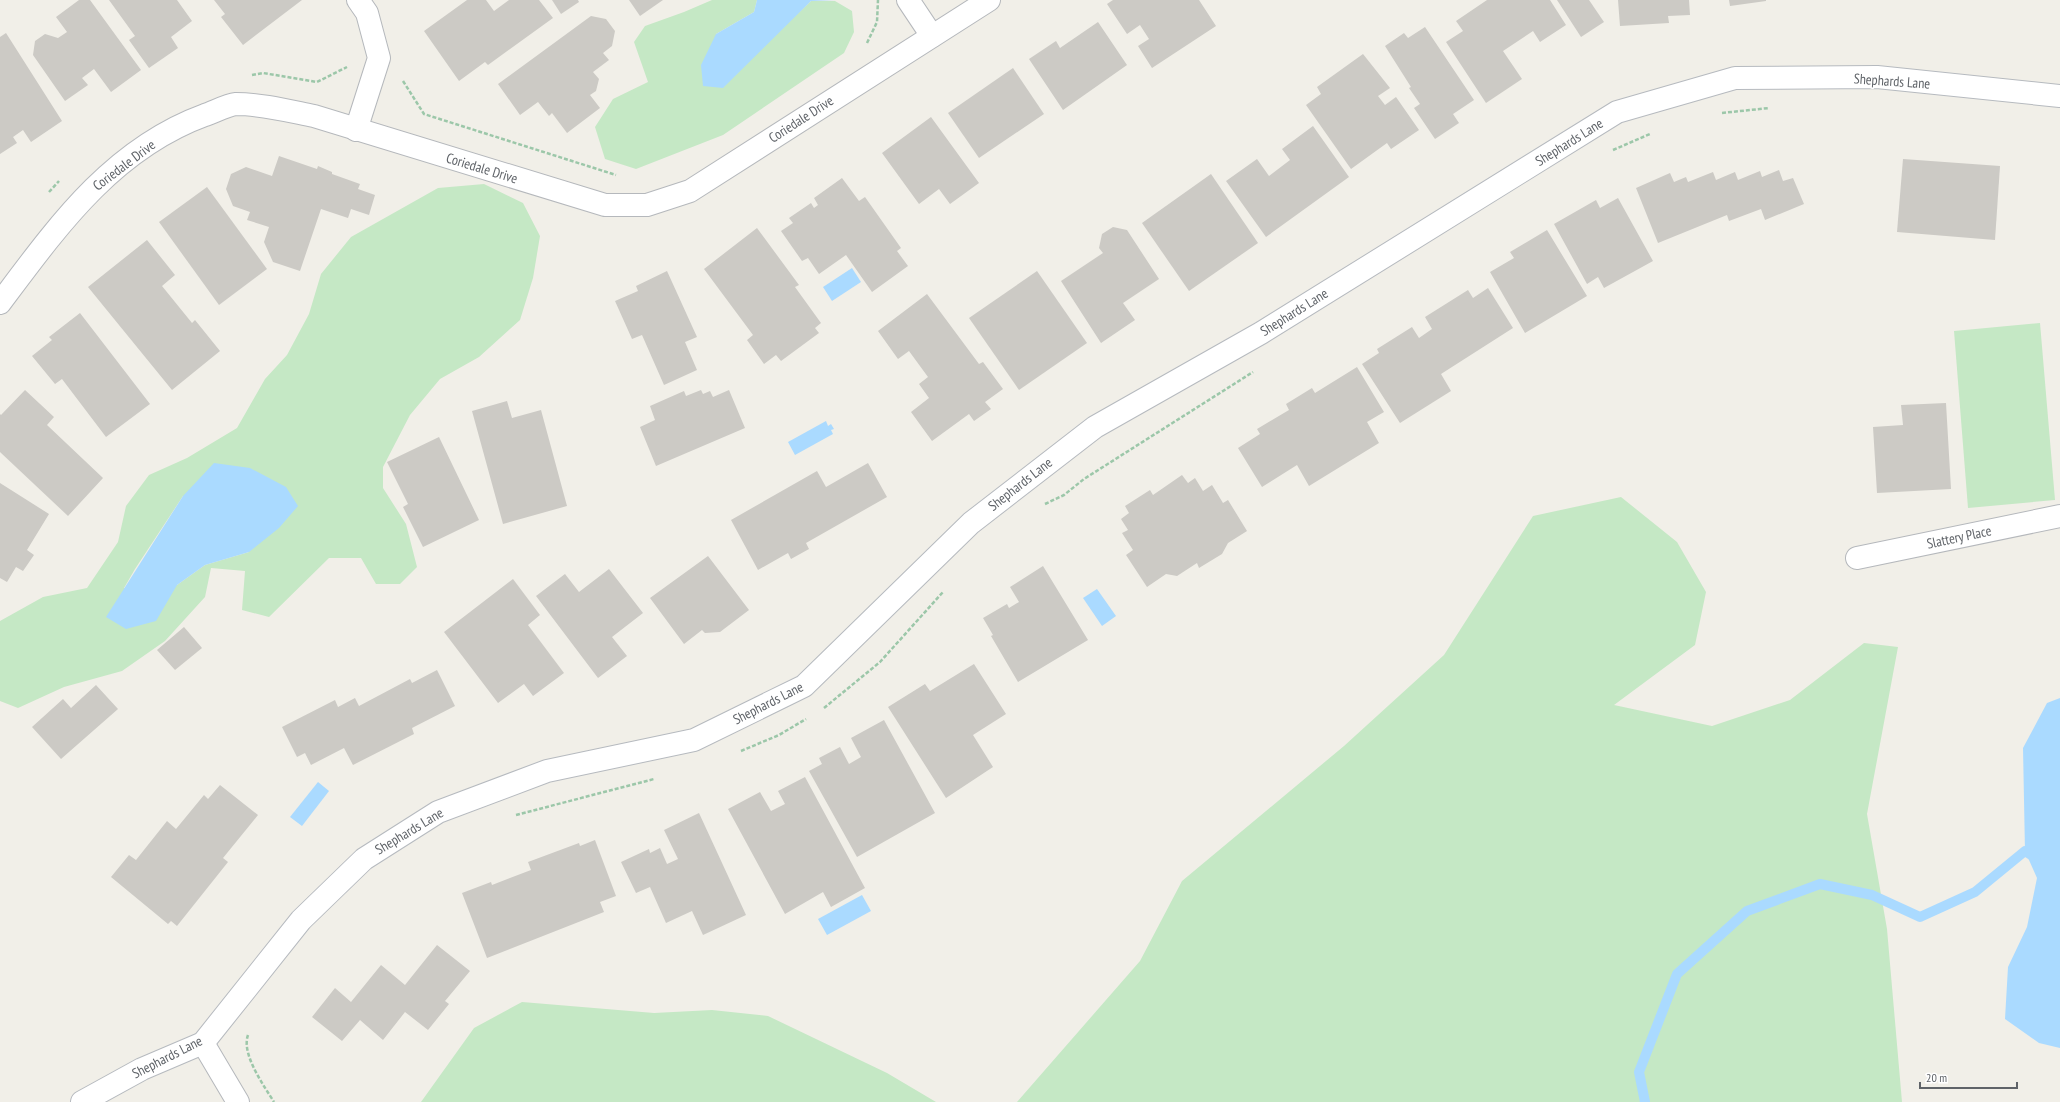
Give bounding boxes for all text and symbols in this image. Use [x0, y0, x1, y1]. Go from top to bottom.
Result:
street label: Shephards Lane [1853, 69, 1931, 93]
street label: Coriedale Drive [765, 91, 837, 147]
street label: Shephards Lane [1532, 114, 1606, 170]
street label: Coriedale Drive [89, 135, 159, 194]
street label: Coriedale Drive [444, 149, 520, 187]
street label: Shephards Lane [1257, 284, 1331, 340]
street label: Shephards Lane [984, 453, 1056, 515]
street label: Slattery Place [1925, 521, 1993, 553]
street label: Shephards Lane [730, 678, 806, 728]
street label: Shephards Lane [372, 803, 447, 858]
street label: Shephards Lane [129, 1032, 205, 1082]
scale bar [1920, 1064, 2017, 1090]
text: 20 m [1926, 1070, 1947, 1085]

